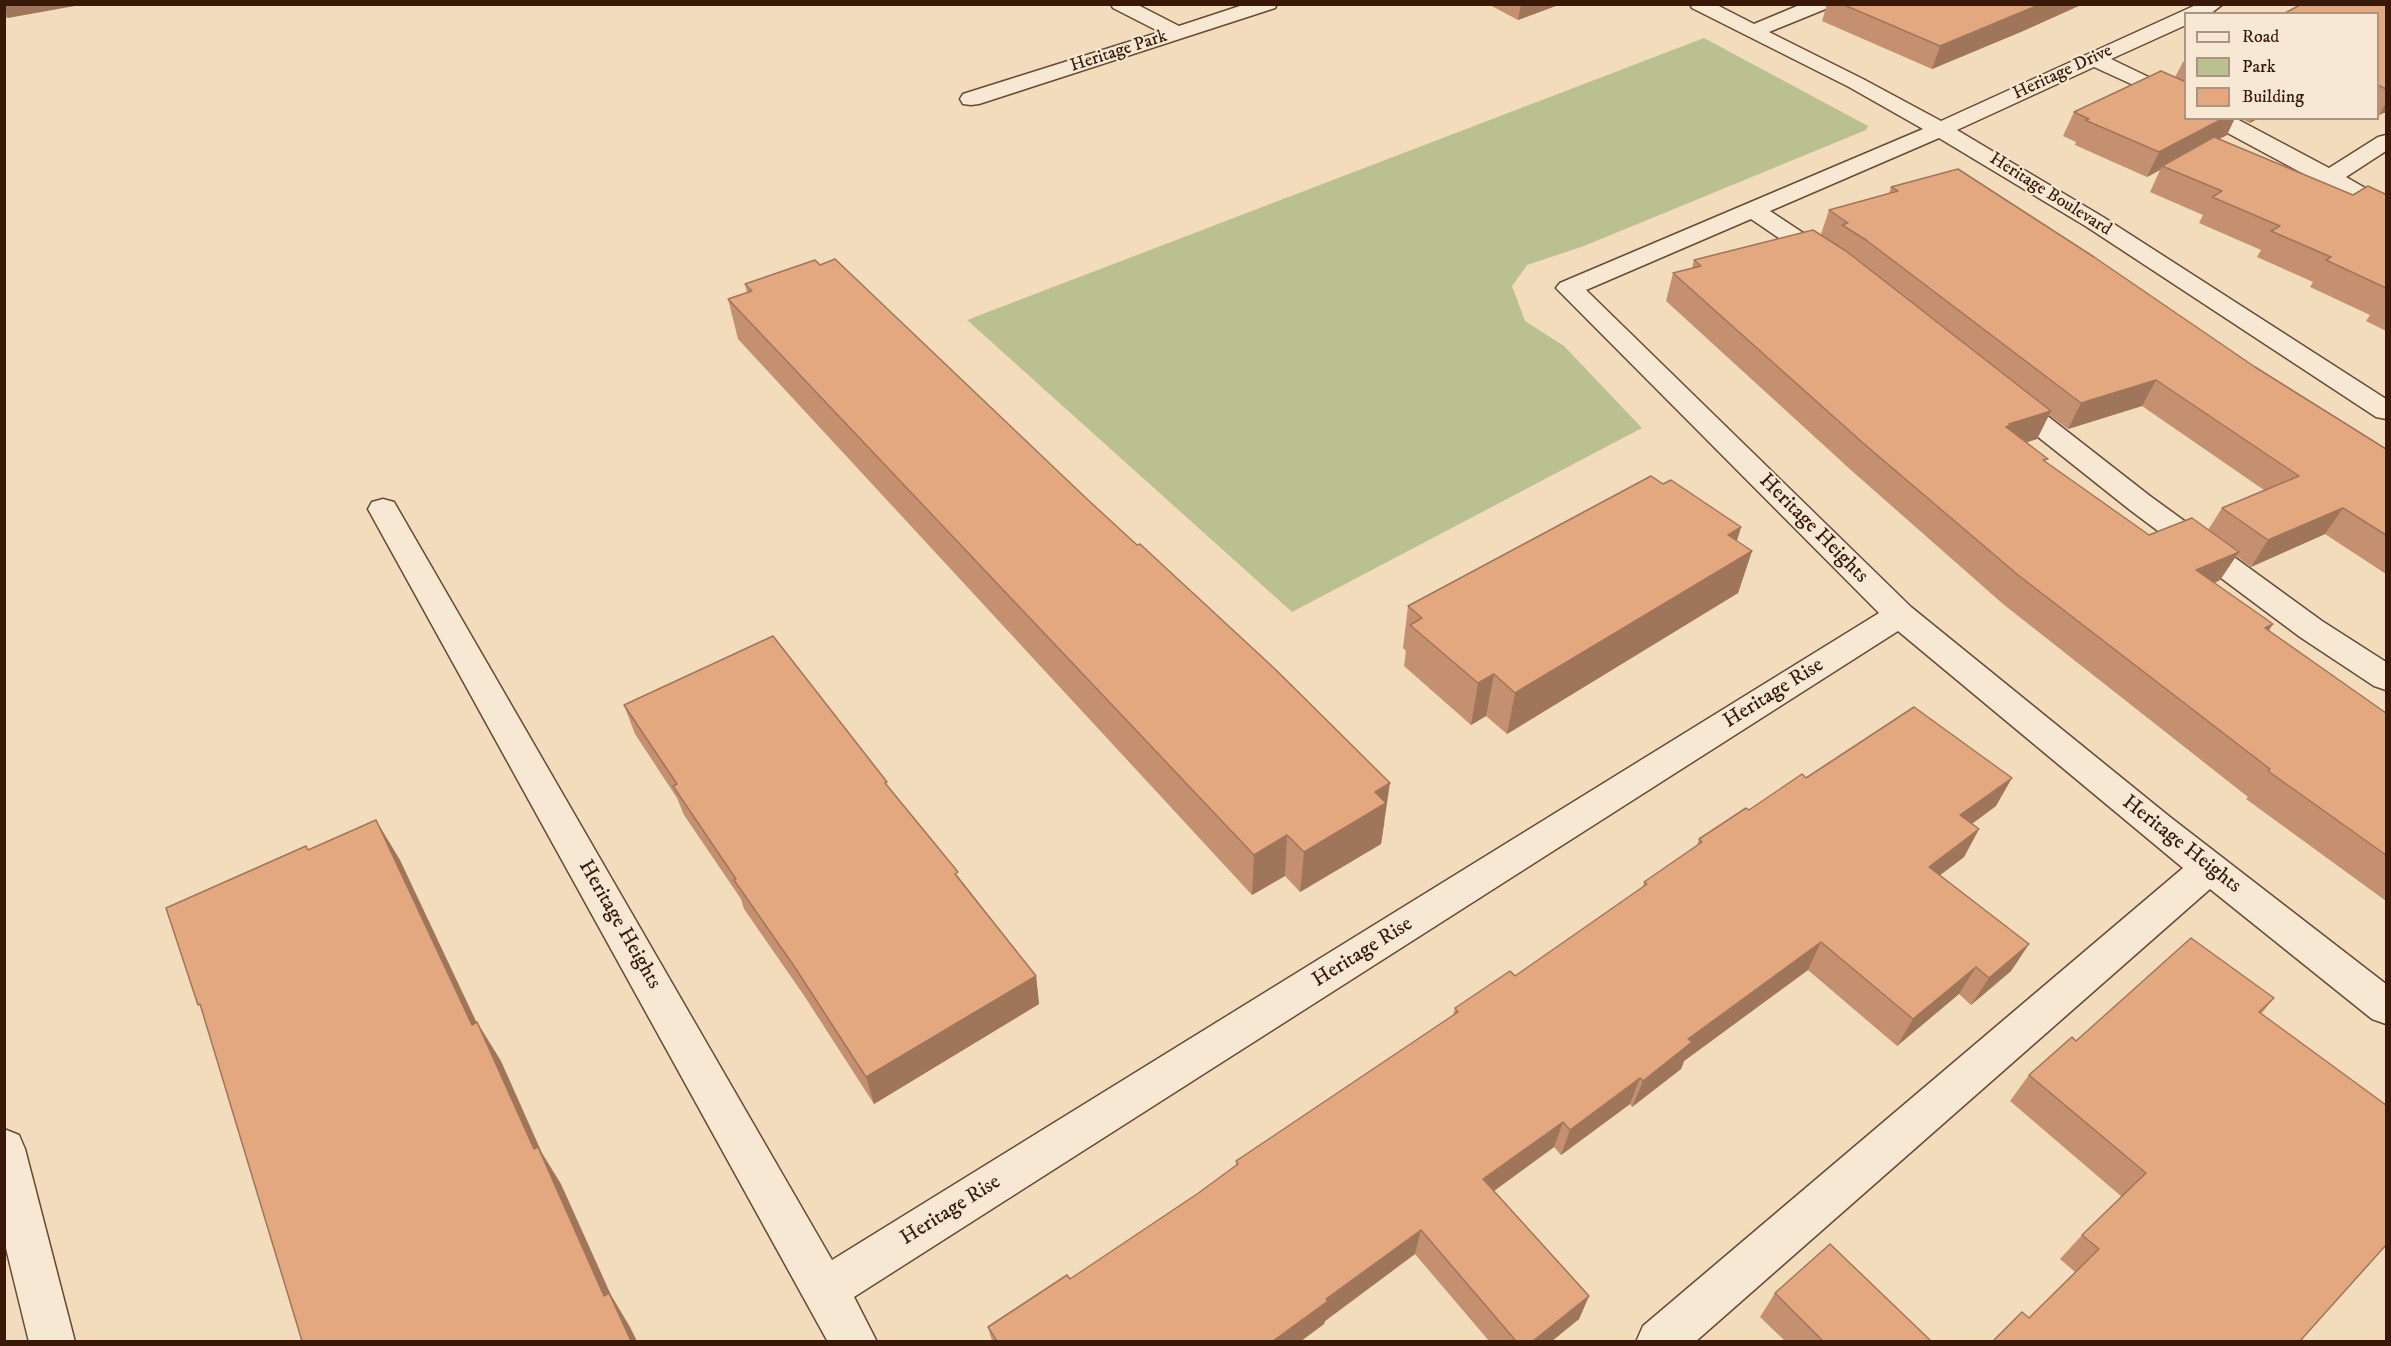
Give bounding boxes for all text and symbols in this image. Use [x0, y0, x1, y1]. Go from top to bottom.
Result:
legend [2184, 12, 2379, 120]
street label: Heritage Park [1068, 26, 1170, 78]
text: Road [2242, 26, 2279, 48]
street label: Heritage Drive [2010, 41, 2116, 105]
text: Park [2242, 56, 2276, 78]
text: Building [2242, 86, 2304, 108]
street label: Heritage Boulevard [1985, 149, 2115, 241]
street label: Heritage Heights [1753, 469, 1873, 589]
street label: Heritage Rise [1719, 653, 1829, 735]
street label: Heritage Heights [2116, 791, 2246, 899]
street label: Heritage Heights [572, 856, 666, 994]
street label: Heritage Rise [1308, 912, 1418, 994]
street label: Heritage Rise [896, 1170, 1006, 1252]

